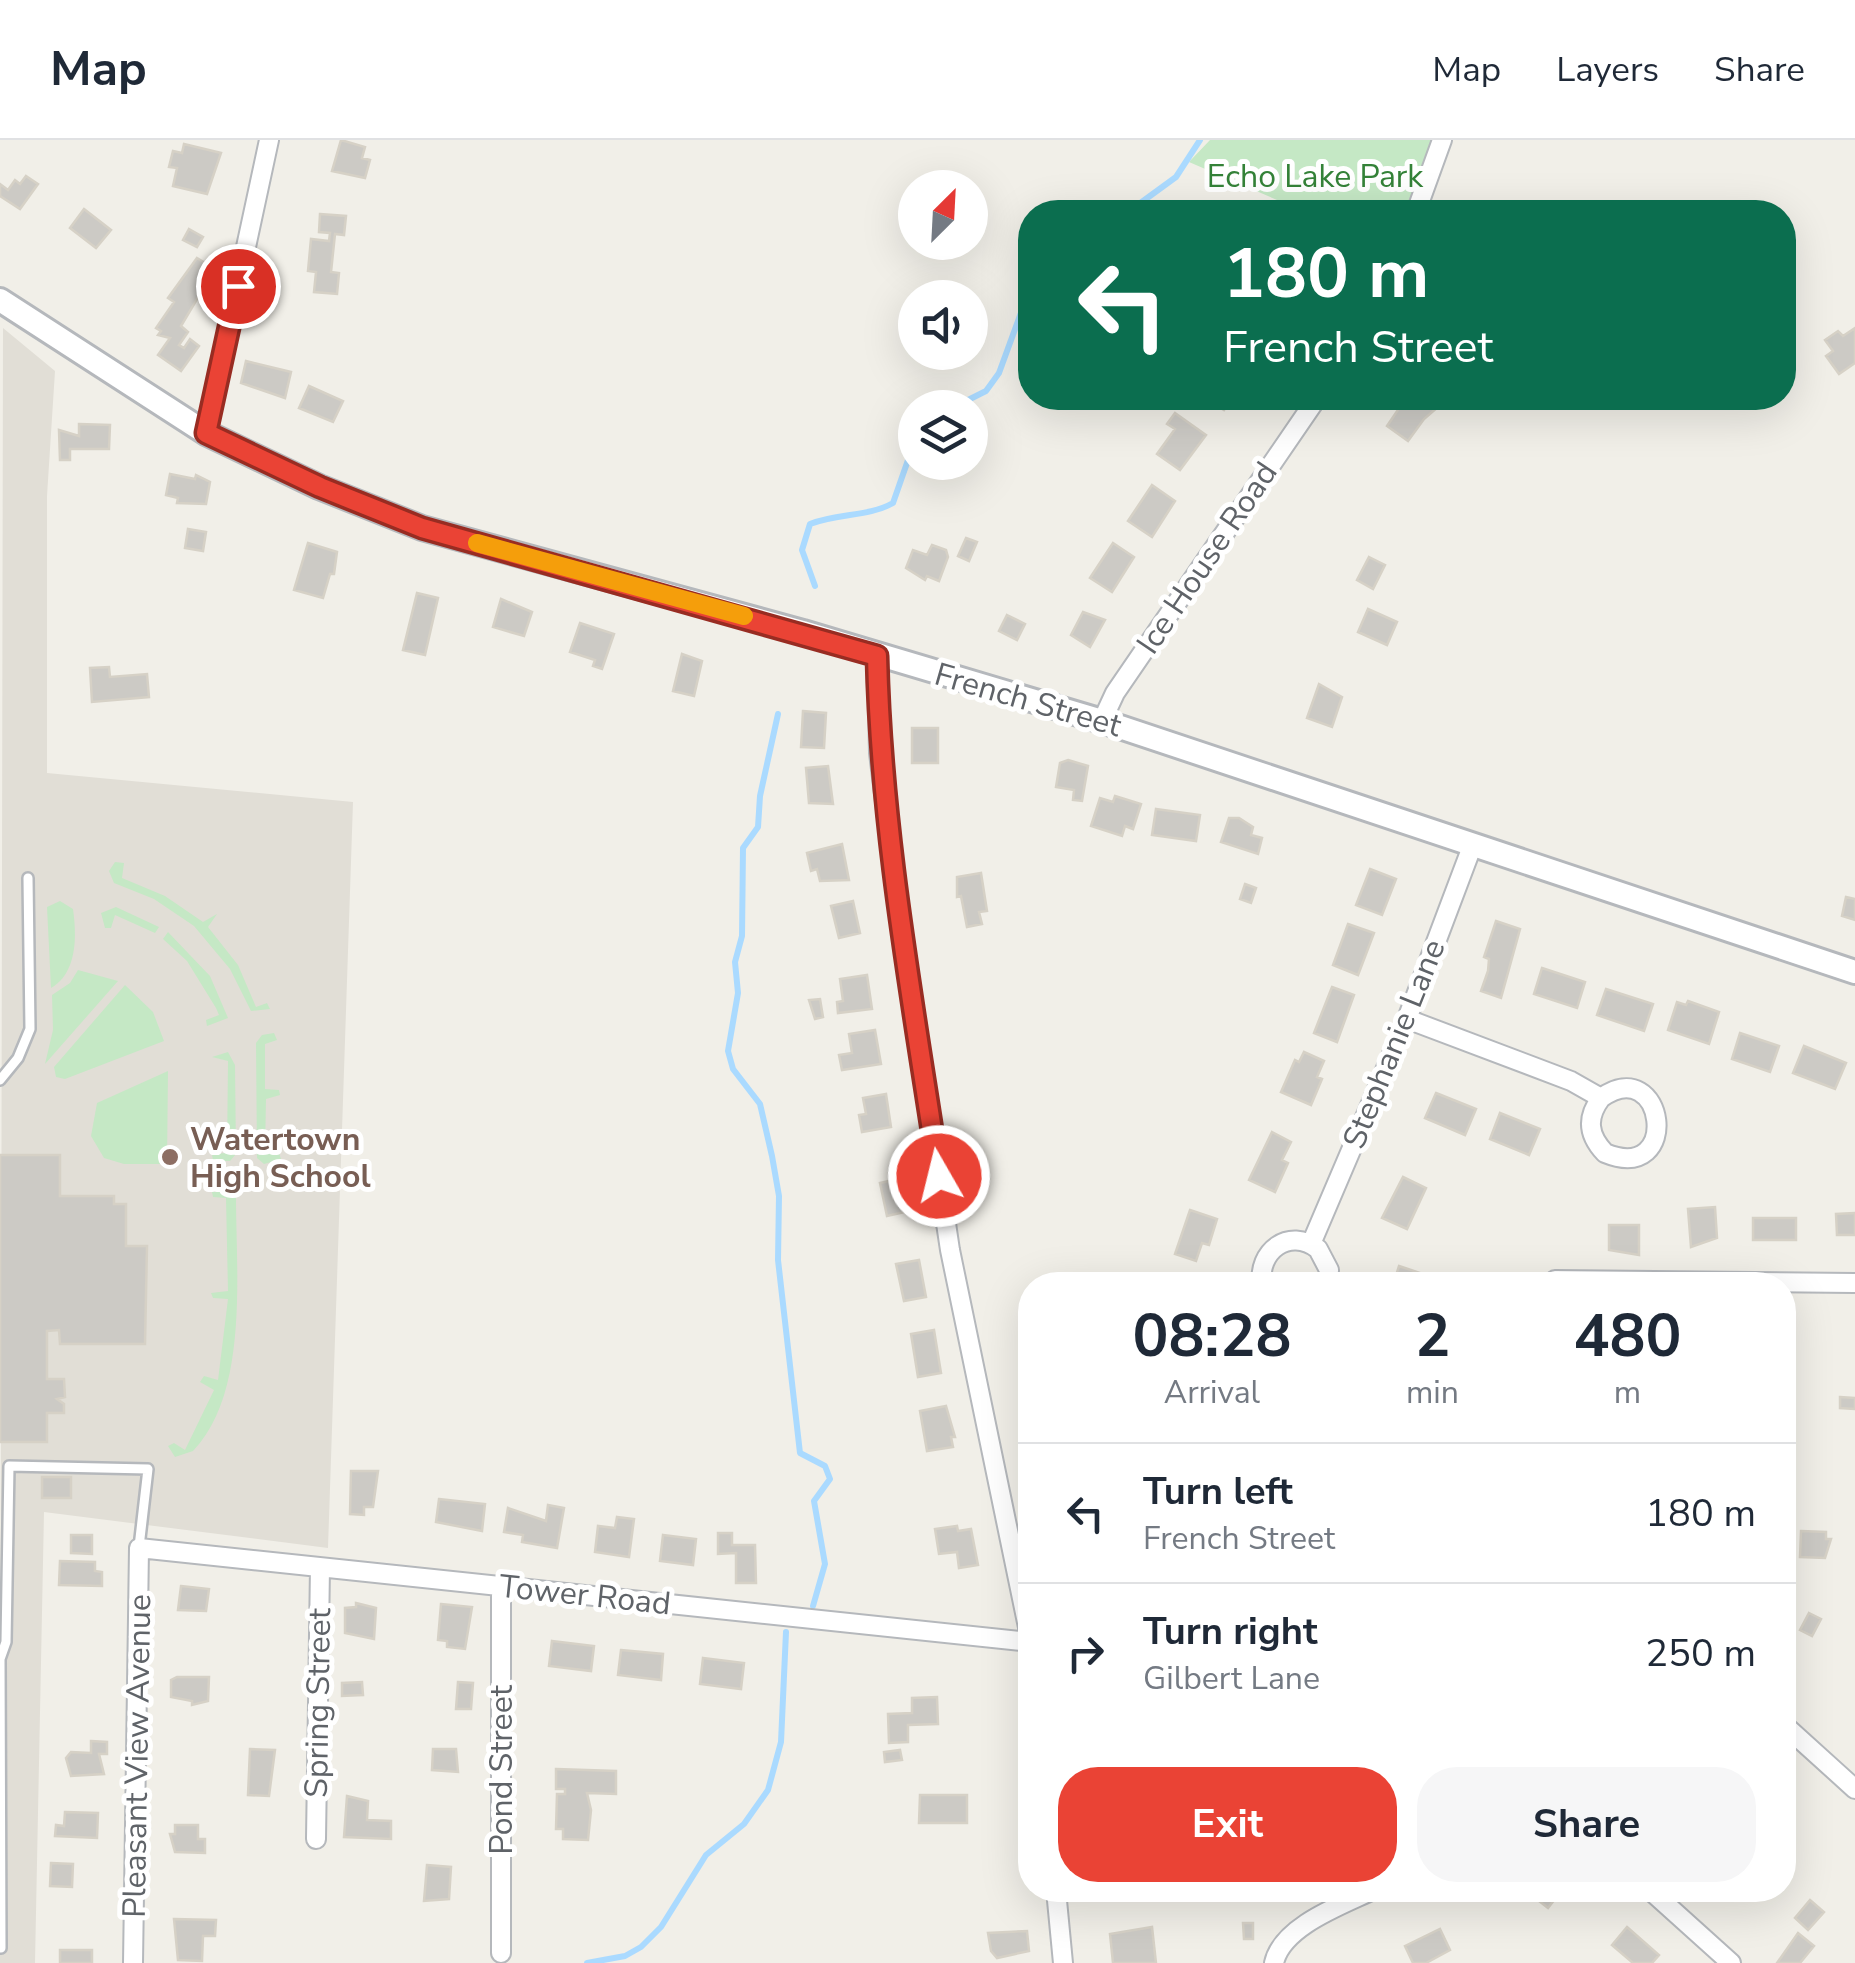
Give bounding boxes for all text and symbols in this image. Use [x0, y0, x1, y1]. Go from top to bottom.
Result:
text: Map [50, 36, 147, 102]
text: Map [1432, 46, 1501, 93]
text: Layers [1556, 46, 1659, 93]
text: Share [1714, 46, 1805, 93]
park label: Echo Lake Park [1207, 155, 1424, 198]
north arrow [898, 170, 988, 260]
map controls [898, 170, 988, 480]
text: 180 m [1223, 226, 1429, 322]
icon: left [1058, 240, 1188, 370]
pin [196, 244, 281, 329]
icon: arrive [211, 259, 266, 314]
button: sound [898, 280, 988, 370]
text: French Street [1223, 317, 1493, 378]
button: layers [898, 390, 988, 480]
street label: Ice House Road [1127, 453, 1287, 663]
street label: French Street [930, 653, 1127, 747]
street label: Stephanie Lane [1333, 933, 1455, 1155]
place label: Watertown High School [190, 1118, 371, 1198]
position arrow [887, 1124, 991, 1228]
marker: Watertown High School [159, 1146, 181, 1168]
text: 08:28 [1133, 1295, 1291, 1377]
text: 2 [1414, 1295, 1450, 1377]
text: 480 [1573, 1295, 1681, 1377]
text: Arrival [1164, 1371, 1260, 1414]
text: min [1406, 1371, 1459, 1414]
text: m [1614, 1371, 1641, 1414]
text: Turn left [1143, 1466, 1293, 1517]
icon: left [1058, 1486, 1113, 1541]
text: 180 m [1645, 1488, 1756, 1539]
text: French Street [1143, 1517, 1335, 1560]
street label: Tower Road [497, 1565, 673, 1625]
street label: Pleasant View Avenue [113, 1594, 161, 1918]
text: Turn right [1143, 1606, 1318, 1657]
street label: Spring Street [295, 1607, 341, 1798]
icon: right [1058, 1626, 1113, 1681]
text: 250 m [1645, 1628, 1756, 1679]
text: Gilbert Lane [1143, 1657, 1320, 1700]
street label: Pond Street [480, 1684, 523, 1855]
button: Exit [1058, 1767, 1397, 1882]
button: Share [1417, 1767, 1756, 1882]

